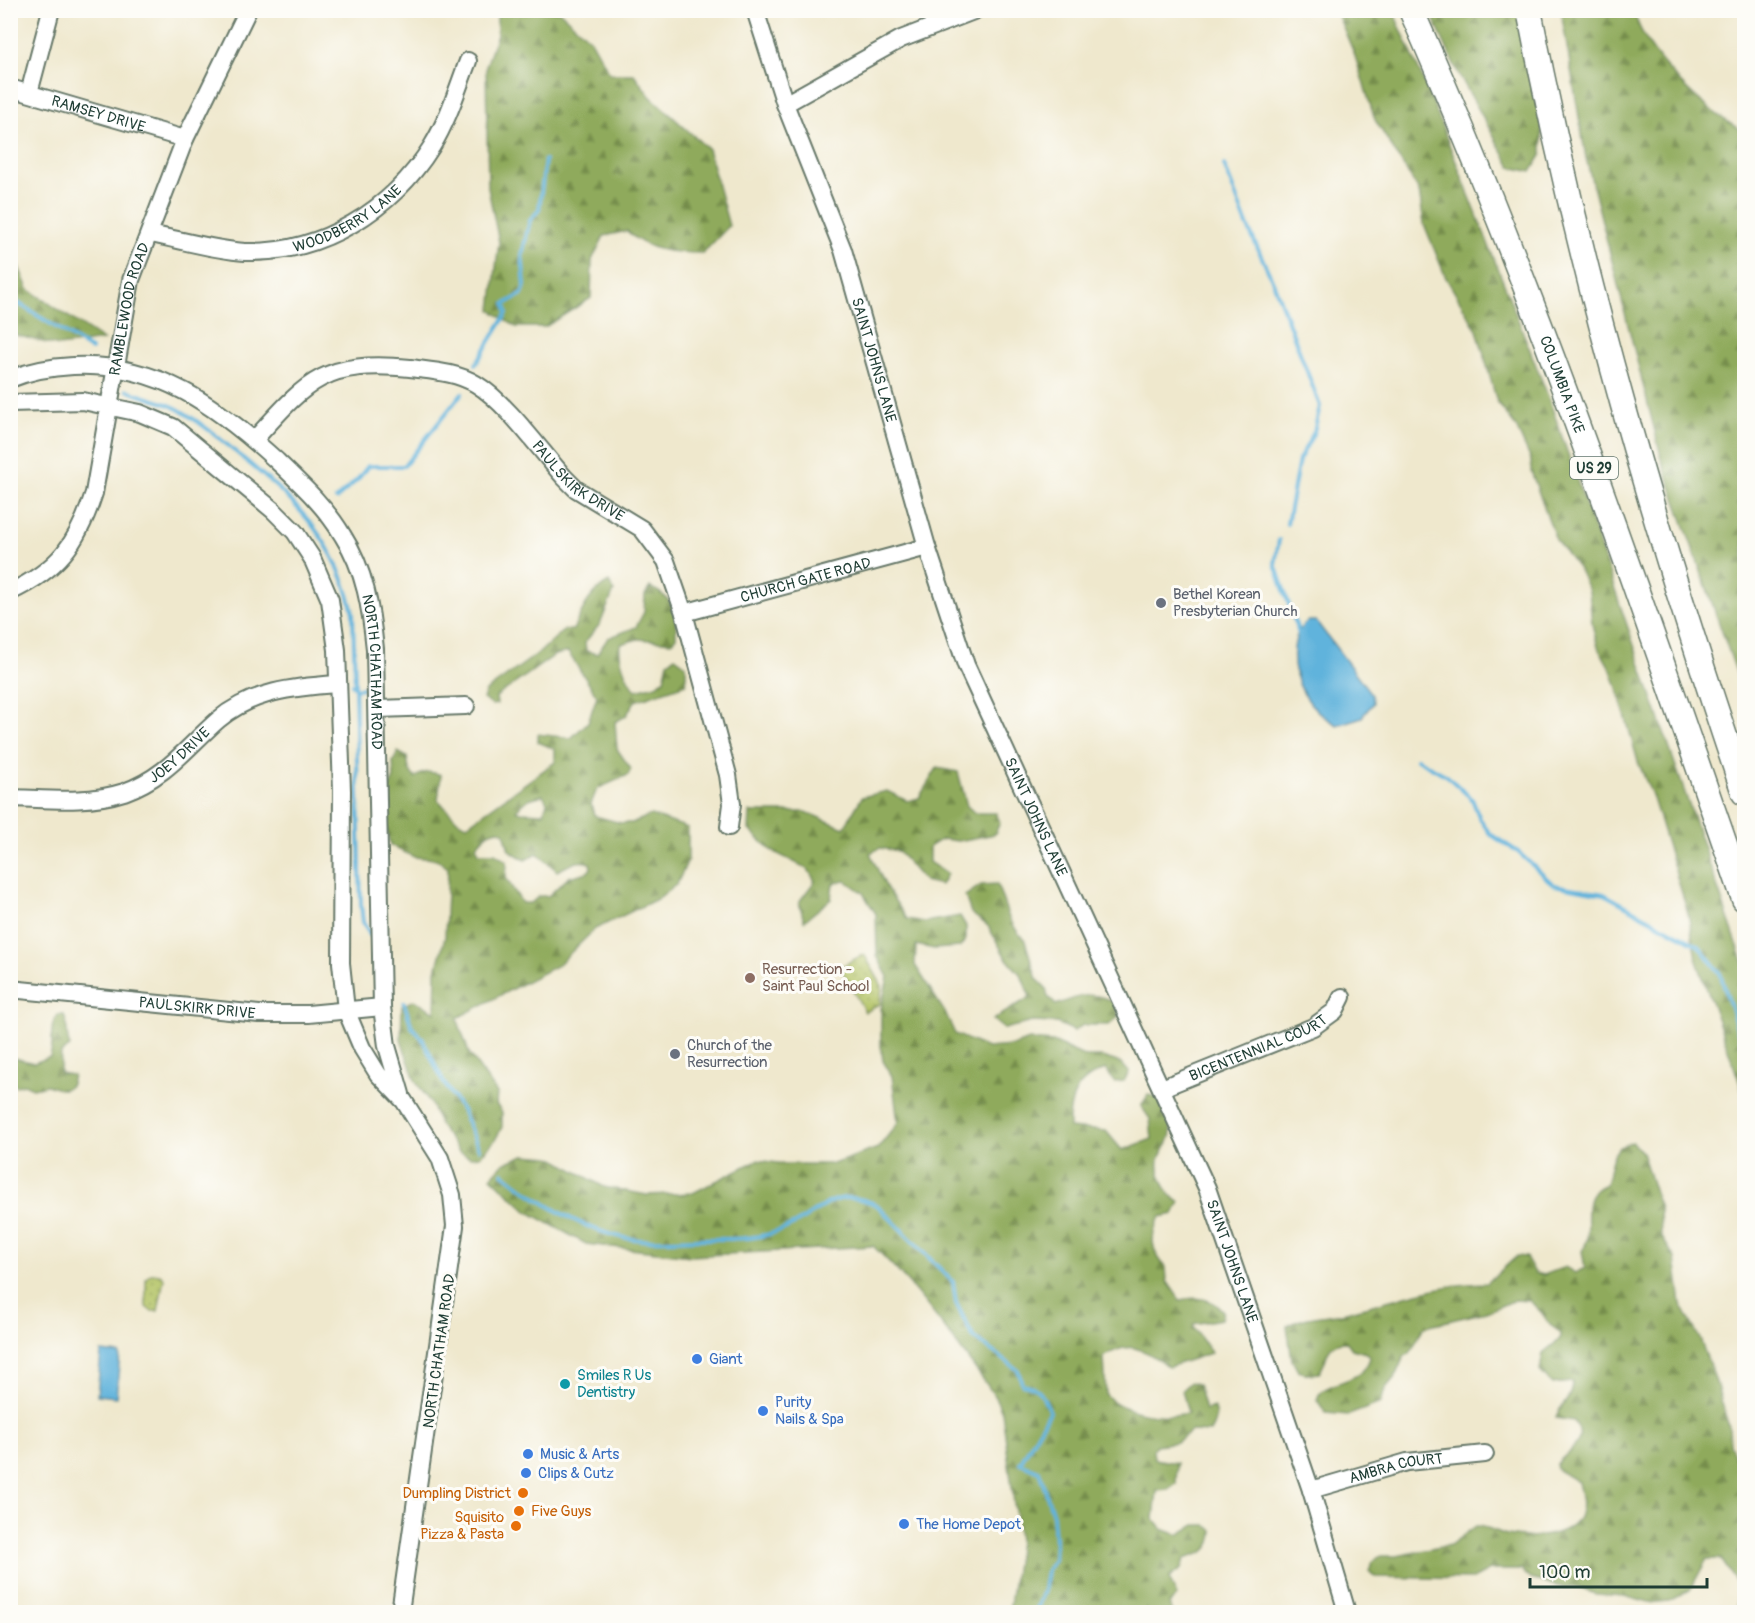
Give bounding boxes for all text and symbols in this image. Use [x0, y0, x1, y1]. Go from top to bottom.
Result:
street label: RAMSEY DRIVE [49, 92, 148, 137]
street label: WOODBERRY LANE [291, 181, 406, 257]
street label: RAMBLEWOOD ROAD [106, 240, 154, 377]
street label: SAINT JOHNS LANE [847, 295, 900, 425]
street label: COLUMBIA PIKE [1535, 333, 1589, 436]
street label: PAULSKIRK DRIVE [528, 437, 628, 526]
road number: US 29 [1570, 457, 1618, 479]
street label: CHURCH GATE ROAD [738, 554, 873, 607]
place label: Bethel Korean Presbyterian Church [1173, 585, 1298, 621]
street label: NORTH CHATHAM ROAD [357, 593, 386, 750]
marker: Bethel Korean Presbyterian Church [1154, 596, 1168, 610]
street label: JOEY DRIVE [146, 723, 214, 788]
street label: SAINT JOHNS LANE [1000, 755, 1071, 880]
place label: Resurrection - Saint Paul School [762, 960, 870, 996]
marker: Resurrection - Saint Paul School [743, 971, 757, 985]
street label: PAULSKIRK DRIVE [138, 993, 256, 1024]
street label: BICENTENNIAL COURT [1187, 1011, 1331, 1086]
place label: Church of the Resurrection [687, 1036, 773, 1072]
marker: Church of the Resurrection [668, 1047, 682, 1061]
street label: SAINT JOHNS LANE [1202, 1197, 1262, 1326]
street label: NORTH CHATHAM ROAD [419, 1273, 460, 1429]
place label: Giant [709, 1350, 743, 1369]
marker: Giant [690, 1352, 704, 1366]
place label: Smiles R Us Dentistry [577, 1366, 652, 1402]
marker: Smiles R Us Dentistry [558, 1377, 572, 1391]
place label: Purity Nails & Spa [775, 1393, 844, 1429]
marker: Purity Nails & Spa [756, 1404, 770, 1418]
place label: Music & Arts [540, 1445, 619, 1464]
marker: Music & Arts [521, 1447, 535, 1461]
street label: AMBRA COURT [1347, 1449, 1444, 1488]
place label: Clips & Cutz [538, 1464, 614, 1483]
marker: Clips & Cutz [519, 1466, 533, 1480]
place label: Dumpling District [402, 1484, 512, 1503]
marker: Dumpling District [516, 1486, 530, 1500]
place label: Five Guys [531, 1502, 591, 1521]
marker: Five Guys [512, 1504, 526, 1518]
place label: Squisito Pizza & Pasta [420, 1508, 504, 1544]
place label: The Home Depot [916, 1515, 1022, 1534]
marker: The Home Depot [897, 1517, 911, 1531]
marker: Squisito Pizza & Pasta [509, 1519, 523, 1533]
scale bar [1530, 1551, 1707, 1589]
text: 100 m [1539, 1561, 1591, 1584]

